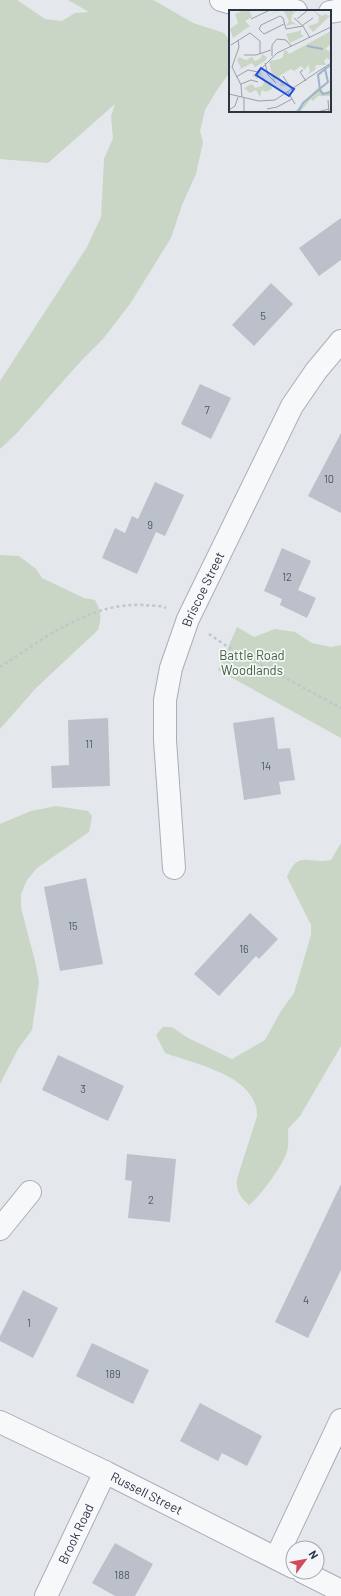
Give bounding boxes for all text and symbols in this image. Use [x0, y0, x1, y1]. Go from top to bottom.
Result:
inset map [229, 10, 331, 112]
house number: 5 [260, 309, 266, 322]
house number: 7 [204, 403, 210, 416]
house number: 10 [324, 472, 334, 485]
house number: 9 [147, 518, 153, 531]
street label: Briscoe Street [178, 549, 228, 629]
house number: 12 [282, 570, 292, 583]
park label: Battle Road Woodlands [219, 647, 285, 678]
house number: 11 [85, 737, 93, 750]
house number: 14 [261, 759, 271, 772]
house number: 15 [68, 919, 78, 932]
house number: 16 [239, 942, 249, 955]
house number: 3 [80, 1082, 86, 1095]
house number: 2 [148, 1193, 154, 1206]
house number: 4 [303, 1293, 309, 1306]
house number: 1 [27, 1316, 31, 1329]
house number: 189 [105, 1367, 121, 1380]
street label: Russell Street [108, 1468, 185, 1518]
street label: Brook Road [54, 1501, 97, 1566]
north arrow [285, 1540, 325, 1580]
text: N [306, 1548, 321, 1561]
house number: 188 [114, 1568, 130, 1581]

